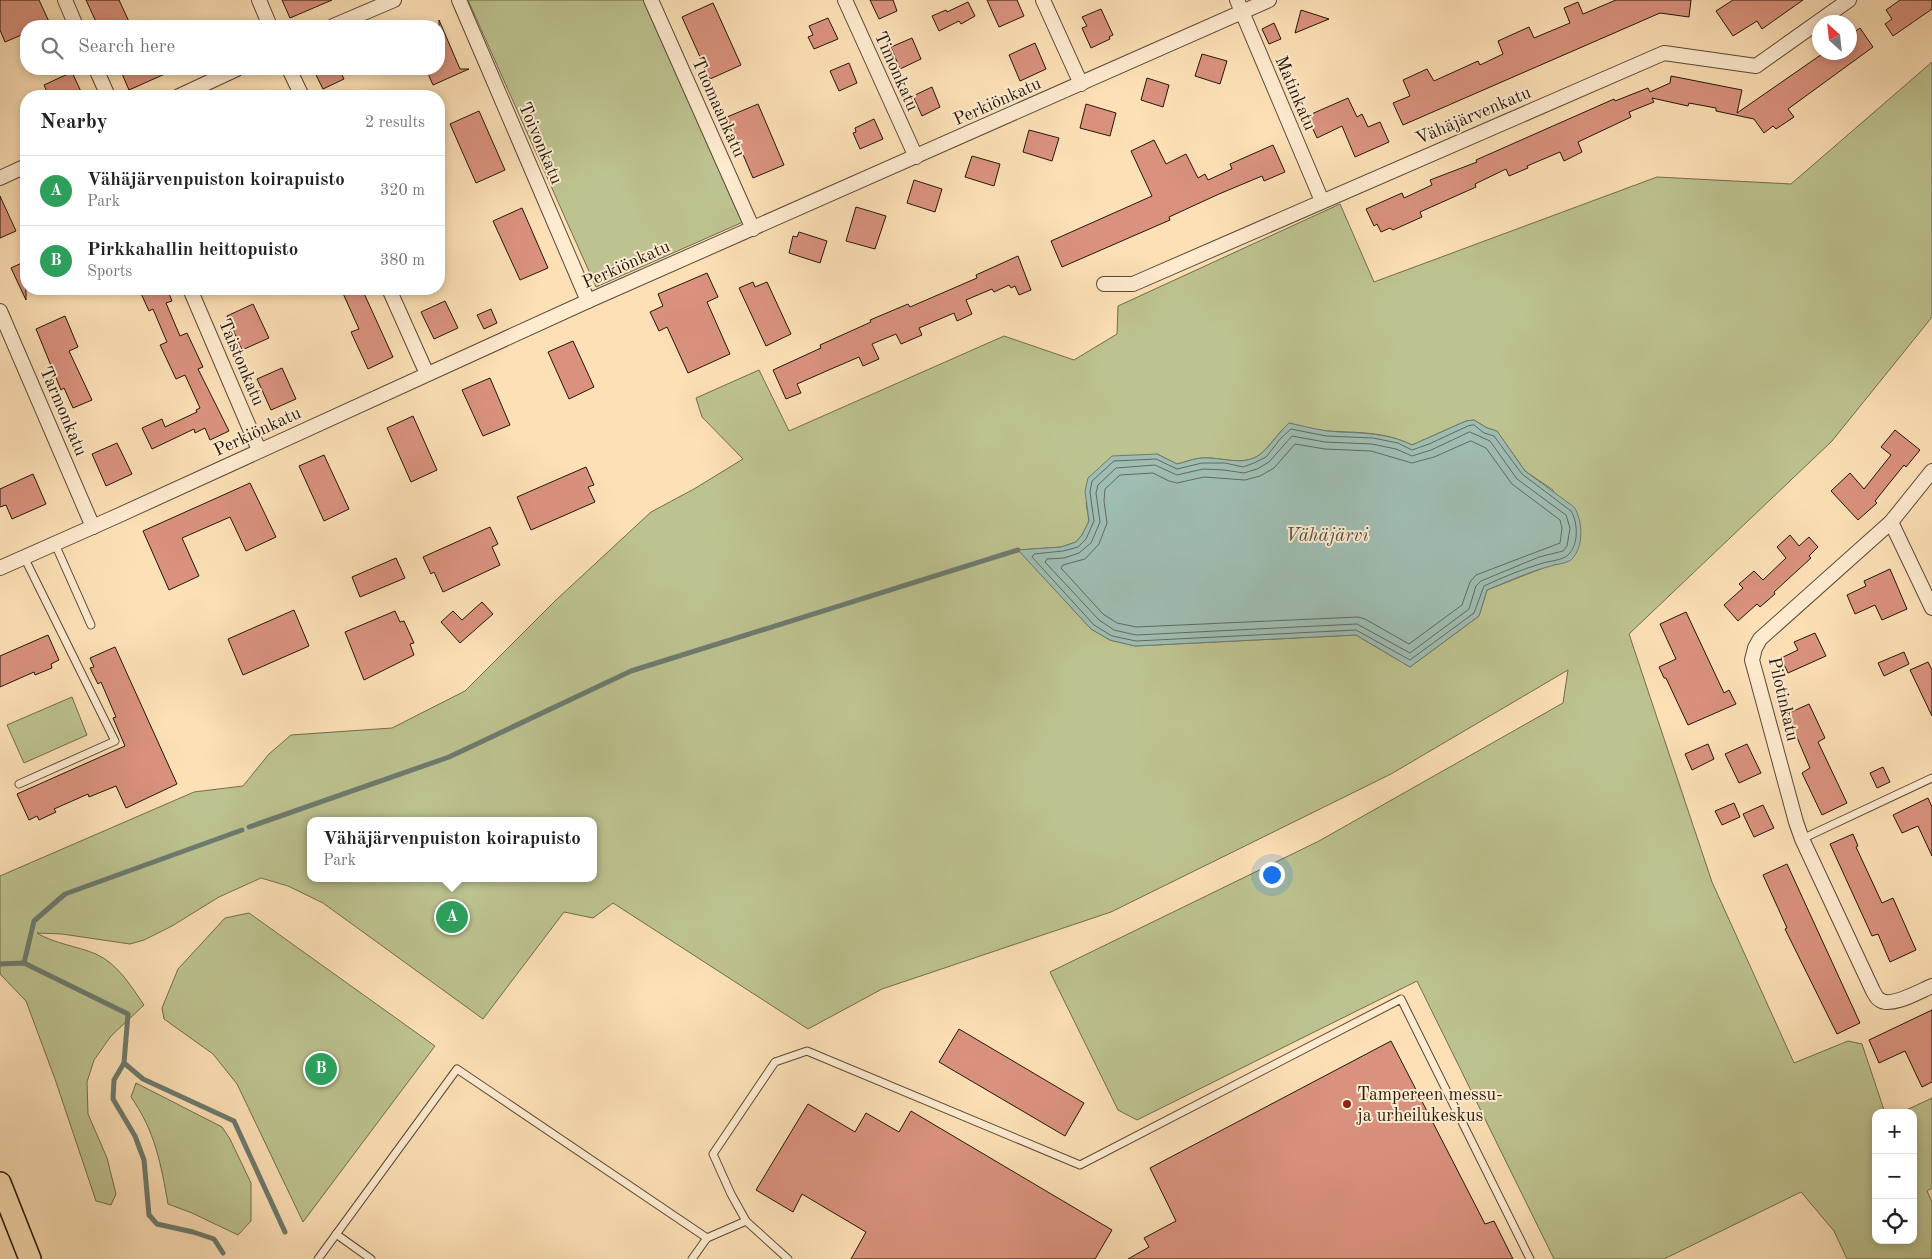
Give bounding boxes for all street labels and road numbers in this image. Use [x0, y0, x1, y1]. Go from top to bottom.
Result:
street label: Timonkatu [871, 29, 922, 114]
street label: Matinkatu [1271, 53, 1319, 134]
street label: Tuomaankatu [688, 55, 748, 160]
street label: Perkiönkatu [951, 74, 1044, 129]
street label: Vähäjärvenkatu [1413, 83, 1534, 148]
street label: Toivonkatu [515, 100, 565, 187]
street label: Perkiönkatu [580, 237, 673, 292]
street label: Taistonkatu [215, 316, 268, 409]
street label: Tarmonkatu [36, 364, 90, 459]
street label: Perkiönkatu [211, 404, 304, 460]
street label: Pilotinkatu [1765, 655, 1802, 743]

